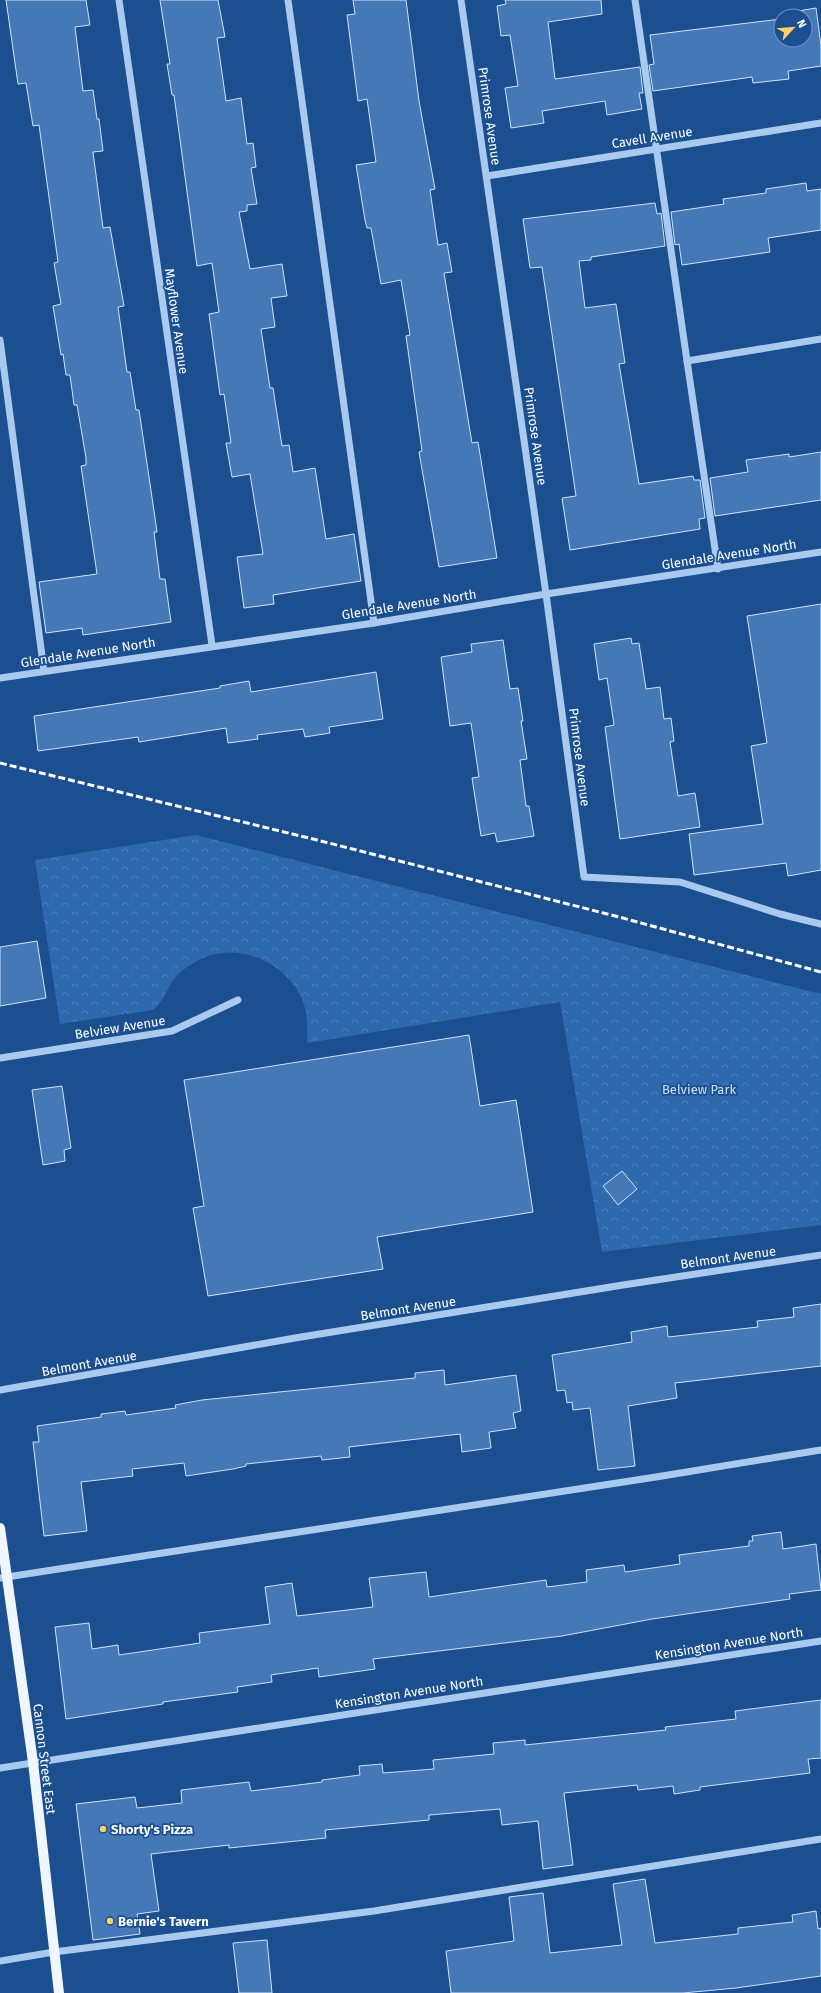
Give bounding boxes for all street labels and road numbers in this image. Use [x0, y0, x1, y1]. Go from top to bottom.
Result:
street label: Primrose Avenue [475, 66, 504, 166]
street label: Cavell Avenue [611, 124, 694, 151]
street label: Mayflower Avenue [162, 267, 191, 375]
street label: Primrose Avenue [521, 386, 550, 486]
street label: Glendale Avenue North [661, 536, 797, 573]
street label: Glendale Avenue North [341, 586, 477, 623]
street label: Glendale Avenue North [20, 634, 156, 671]
street label: Primrose Avenue [566, 707, 593, 807]
street label: Belview Avenue [74, 1013, 167, 1042]
street label: Belmont Avenue [679, 1243, 777, 1272]
street label: Belmont Avenue [359, 1294, 457, 1323]
street label: Belmont Avenue [40, 1348, 138, 1379]
street label: Kensington Avenue North [654, 1624, 804, 1663]
street label: Kensington Avenue North [334, 1673, 484, 1712]
street label: Cannon Street East [30, 1703, 59, 1816]

